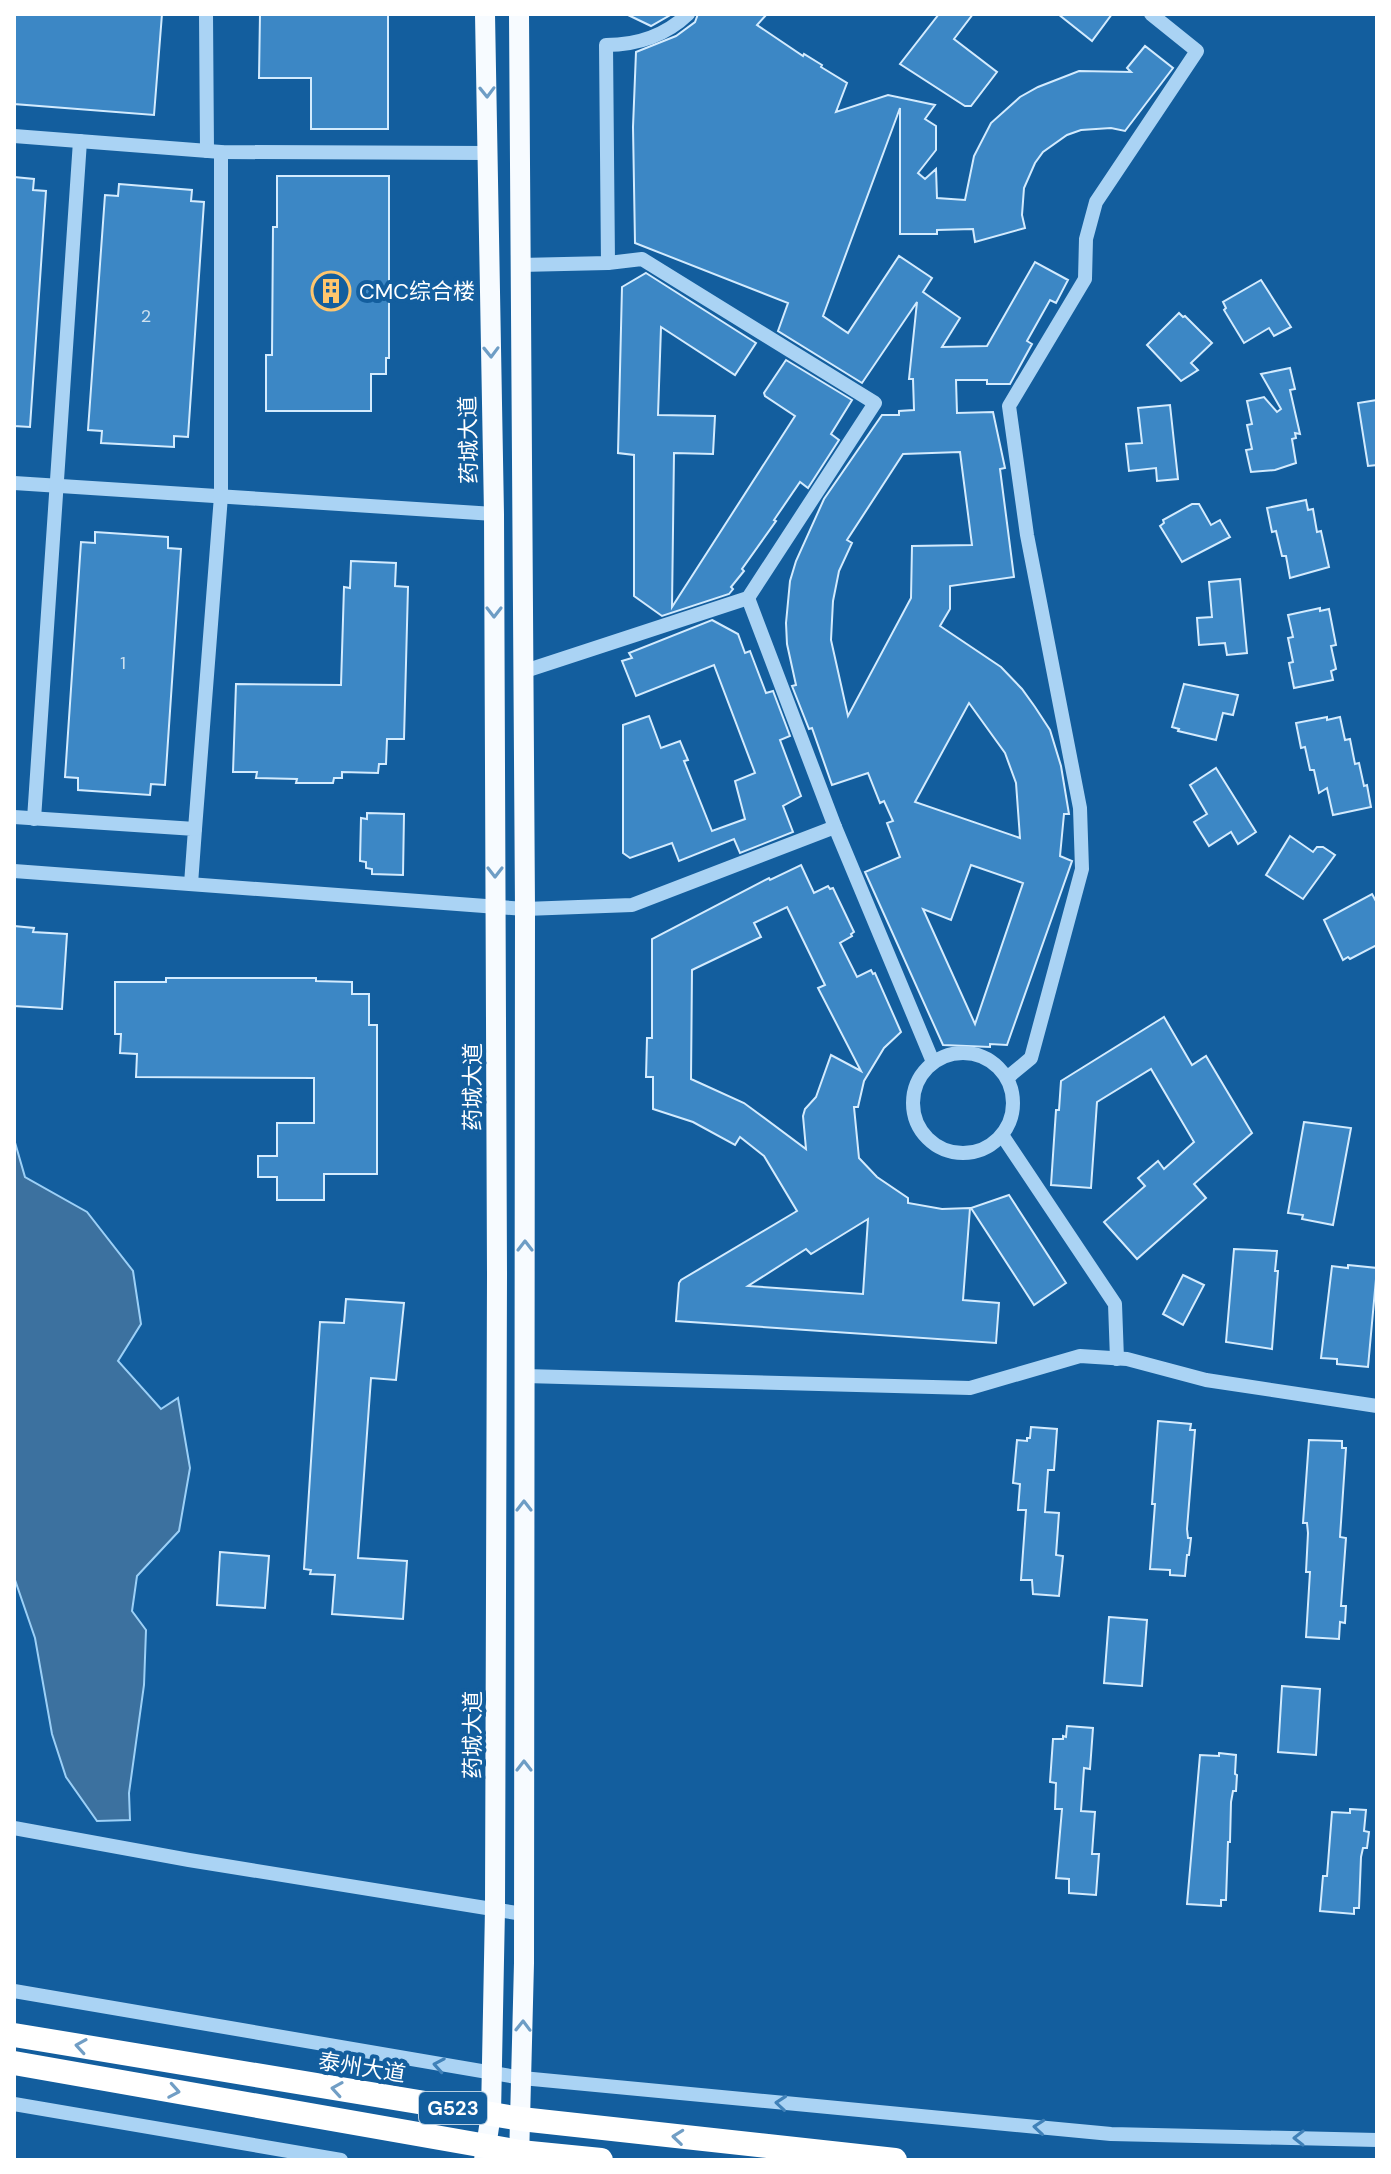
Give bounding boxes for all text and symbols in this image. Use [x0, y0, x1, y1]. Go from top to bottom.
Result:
one-way arrow [478, 86, 495, 99]
building icon: CMC综合楼 [310, 270, 352, 312]
place label: CMC综合楼 [359, 277, 475, 306]
house number: 2 [141, 304, 151, 328]
one-way arrow [482, 346, 500, 359]
street label: 药城大道 [453, 396, 484, 484]
one-way arrow [485, 606, 503, 619]
house number: 1 [120, 651, 126, 675]
one-way arrow [486, 866, 504, 879]
street label: 药城大道 [458, 1043, 487, 1131]
one-way arrow [516, 1239, 534, 1252]
one-way arrow [515, 1499, 533, 1512]
street label: 药城大道 [458, 1691, 487, 1779]
one-way arrow [515, 1759, 533, 1772]
one-way arrow [514, 2019, 531, 2032]
one-way arrow [74, 2039, 88, 2056]
street label: 泰州大道 [316, 2046, 408, 2089]
one-way arrow [432, 2058, 446, 2075]
one-way arrow [167, 2081, 180, 2098]
one-way arrow [331, 2081, 344, 2098]
road number: G523 [419, 2092, 487, 2124]
one-way arrow [774, 2094, 787, 2111]
one-way arrow [1032, 2119, 1045, 2136]
one-way arrow [671, 2128, 684, 2145]
one-way arrow [1292, 2130, 1305, 2147]

